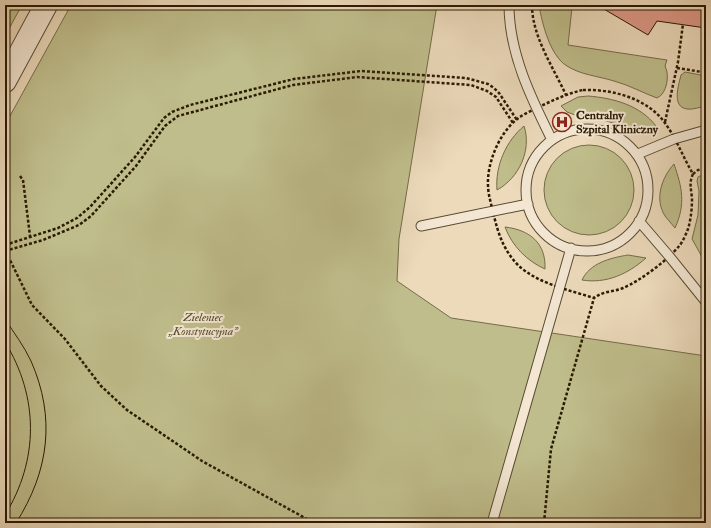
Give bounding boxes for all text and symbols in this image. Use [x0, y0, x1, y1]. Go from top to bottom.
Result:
place label: Centralny Szpital Kliniczny [576, 108, 659, 137]
hospital icon: Centralny Szpital Kliniczny [551, 111, 573, 133]
park label: Zieleniec „Konstytucyjna” [168, 310, 239, 339]

